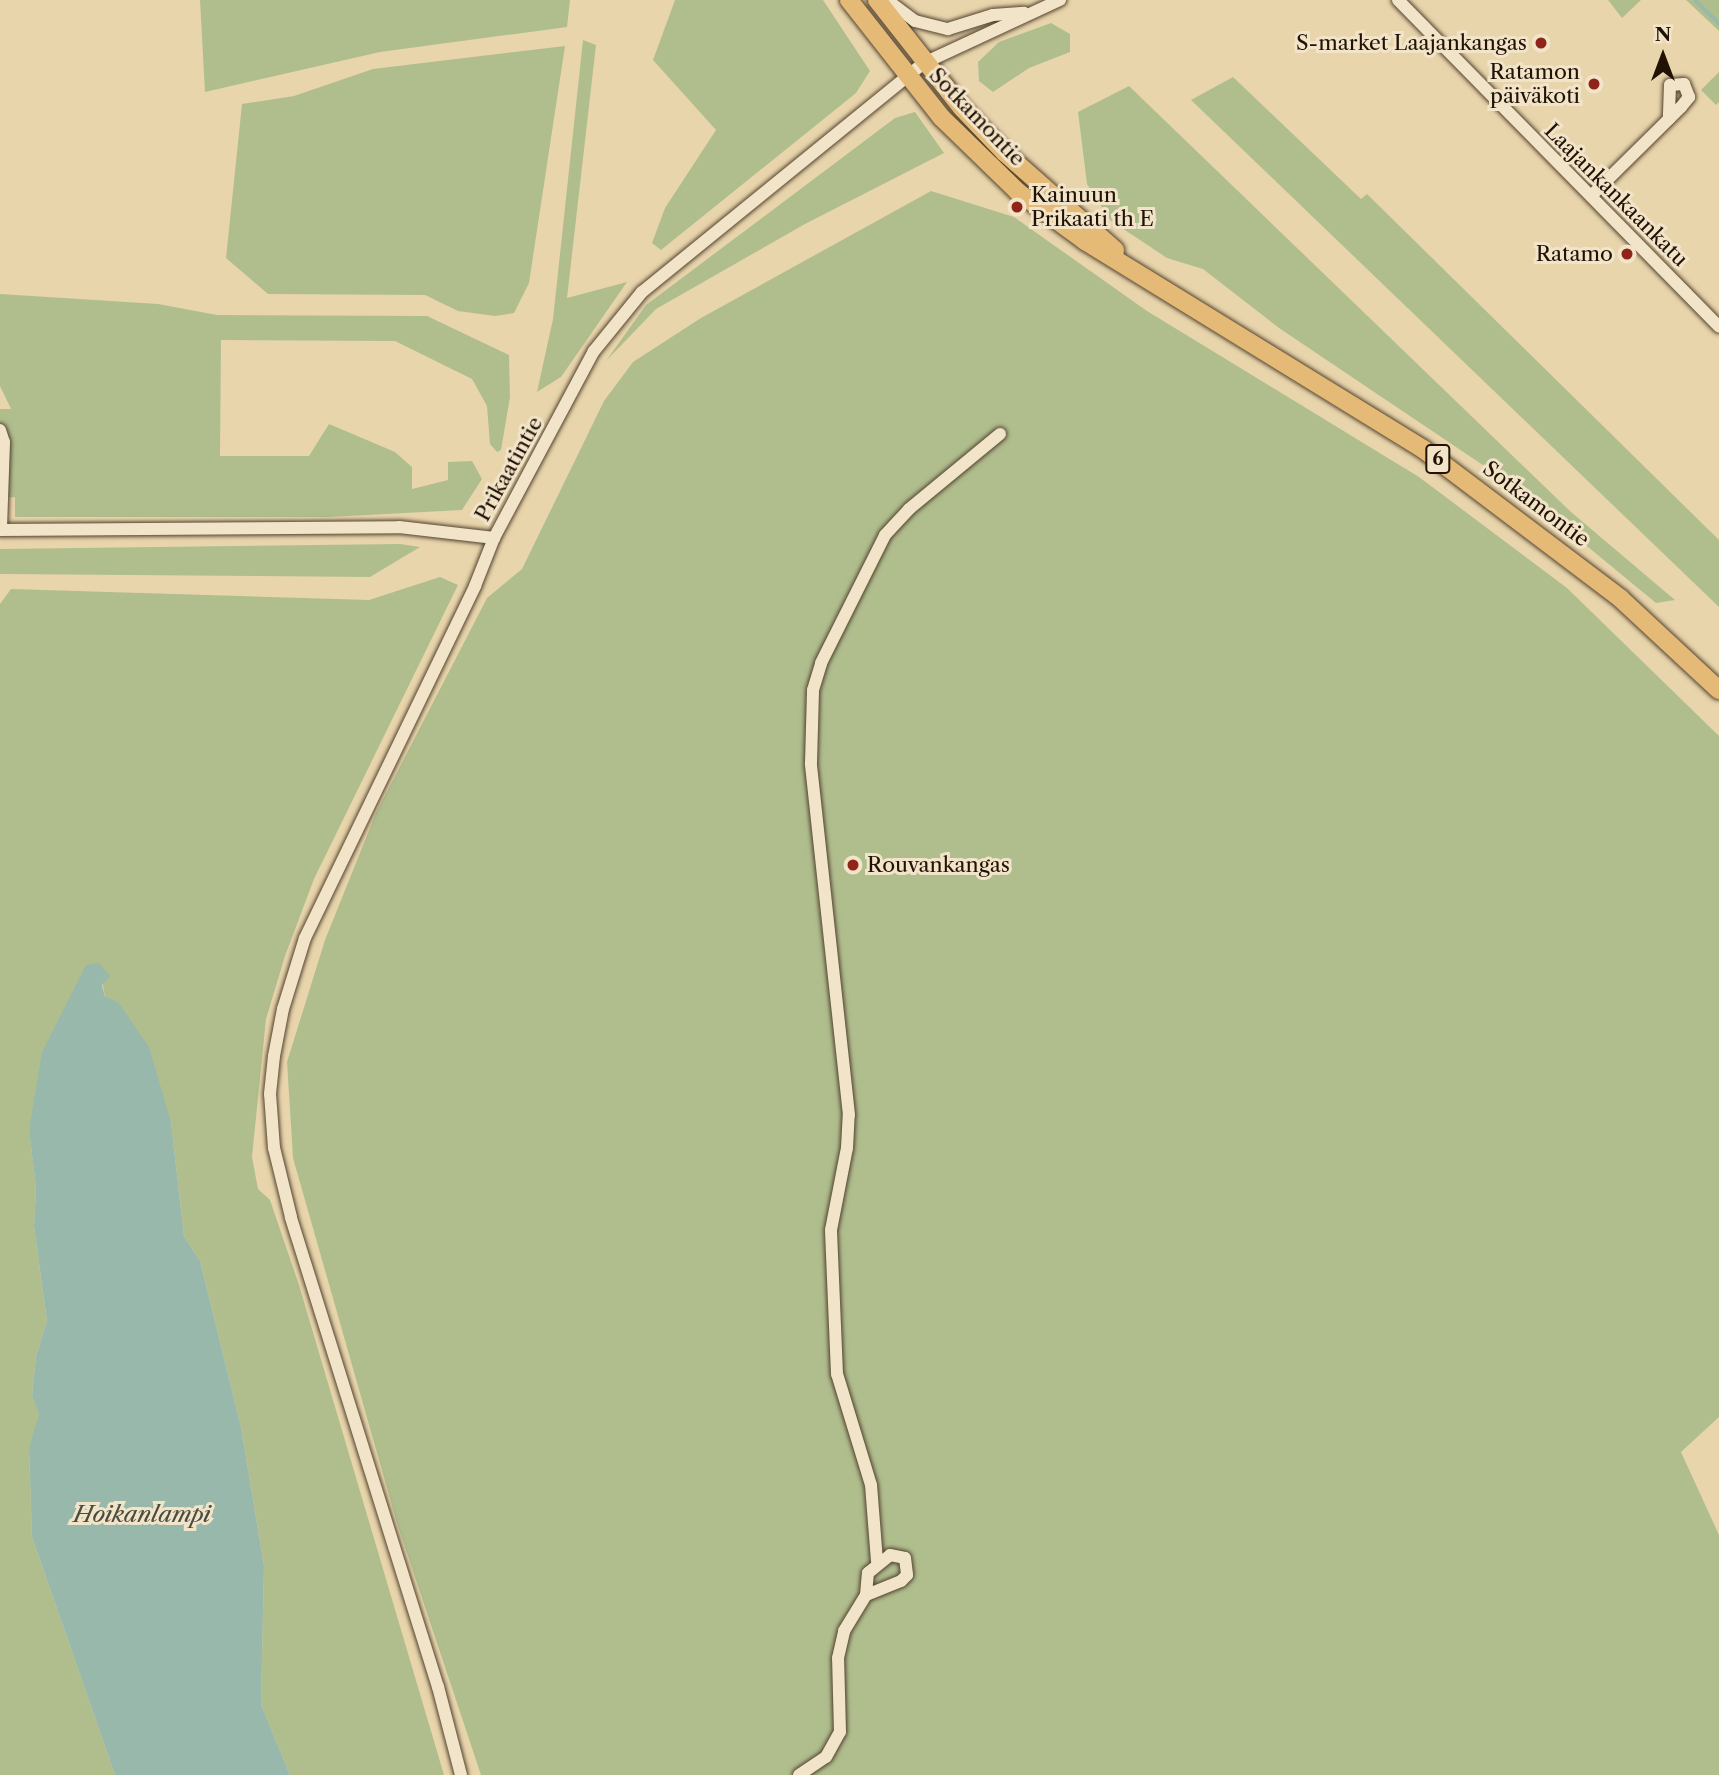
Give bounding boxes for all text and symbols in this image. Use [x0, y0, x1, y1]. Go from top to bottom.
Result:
north arrow [1628, 21, 1698, 91]
text: N [1655, 23, 1671, 46]
place label: S-market Laajankangas [1296, 30, 1527, 56]
marker: S-market Laajankangas [1533, 35, 1549, 51]
place label: Ratamon päiväkoti [1490, 59, 1580, 109]
street label: Sotkamontie [924, 63, 1030, 171]
marker: Ratamon päiväkoti [1586, 76, 1602, 92]
street label: Laajankankaankatu [1539, 118, 1693, 272]
place label: Kainuun Prikaati th E [1031, 182, 1154, 232]
marker: Kainuun Prikaati th E [1009, 199, 1025, 215]
place label: Ratamo [1536, 241, 1613, 267]
marker: Ratamo [1619, 246, 1635, 262]
street label: Prikaatintie [470, 412, 548, 526]
road number: 6 [1424, 444, 1452, 474]
street label: Sotkamontie [1478, 456, 1594, 552]
place label: Rouvankangas [867, 852, 1010, 878]
marker: Rouvankangas [845, 857, 861, 873]
water label: Hoikanlampi [73, 1500, 211, 1528]

